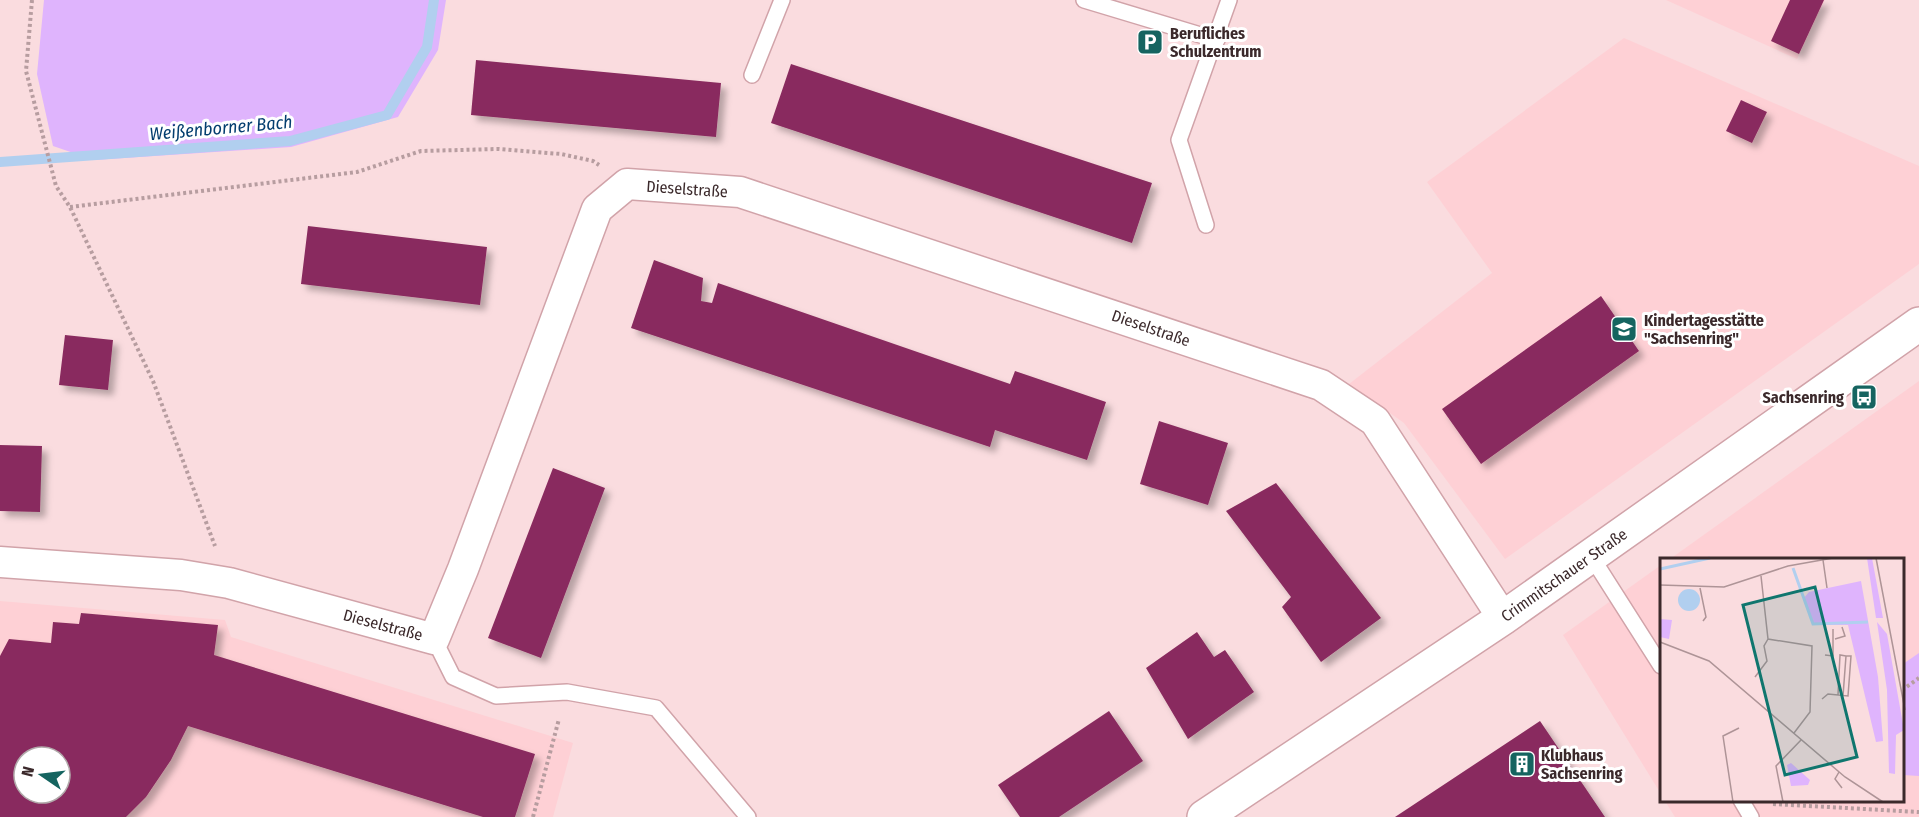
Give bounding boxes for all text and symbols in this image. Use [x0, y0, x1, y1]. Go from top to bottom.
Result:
place label: Berufliches Schulzentrum [1170, 24, 1262, 61]
parking icon: Berufliches Schulzentrum [1135, 27, 1165, 57]
water label: Weißenborner Bach [149, 111, 293, 145]
street label: Dieselstraße [646, 177, 728, 201]
street label: Dieselstraße [1109, 306, 1193, 350]
place label: Kindertagesstätte "Sachsenring" [1644, 311, 1764, 348]
school or university icon: Kindertagesstätte "Sachsenring" [1609, 314, 1639, 344]
bus stop icon: Sachsenring [1849, 382, 1879, 412]
place label: Sachsenring [1763, 388, 1844, 407]
street label: Crimmitschauer Straße [1497, 524, 1631, 626]
inset map [1660, 558, 1904, 802]
street label: Dieselstraße [341, 605, 425, 645]
north arrow [12, 745, 72, 805]
place label: Klubhaus Sachsenring [1541, 746, 1623, 783]
building icon: Klubhaus Sachsenring [1507, 749, 1537, 779]
text: N [18, 765, 38, 778]

